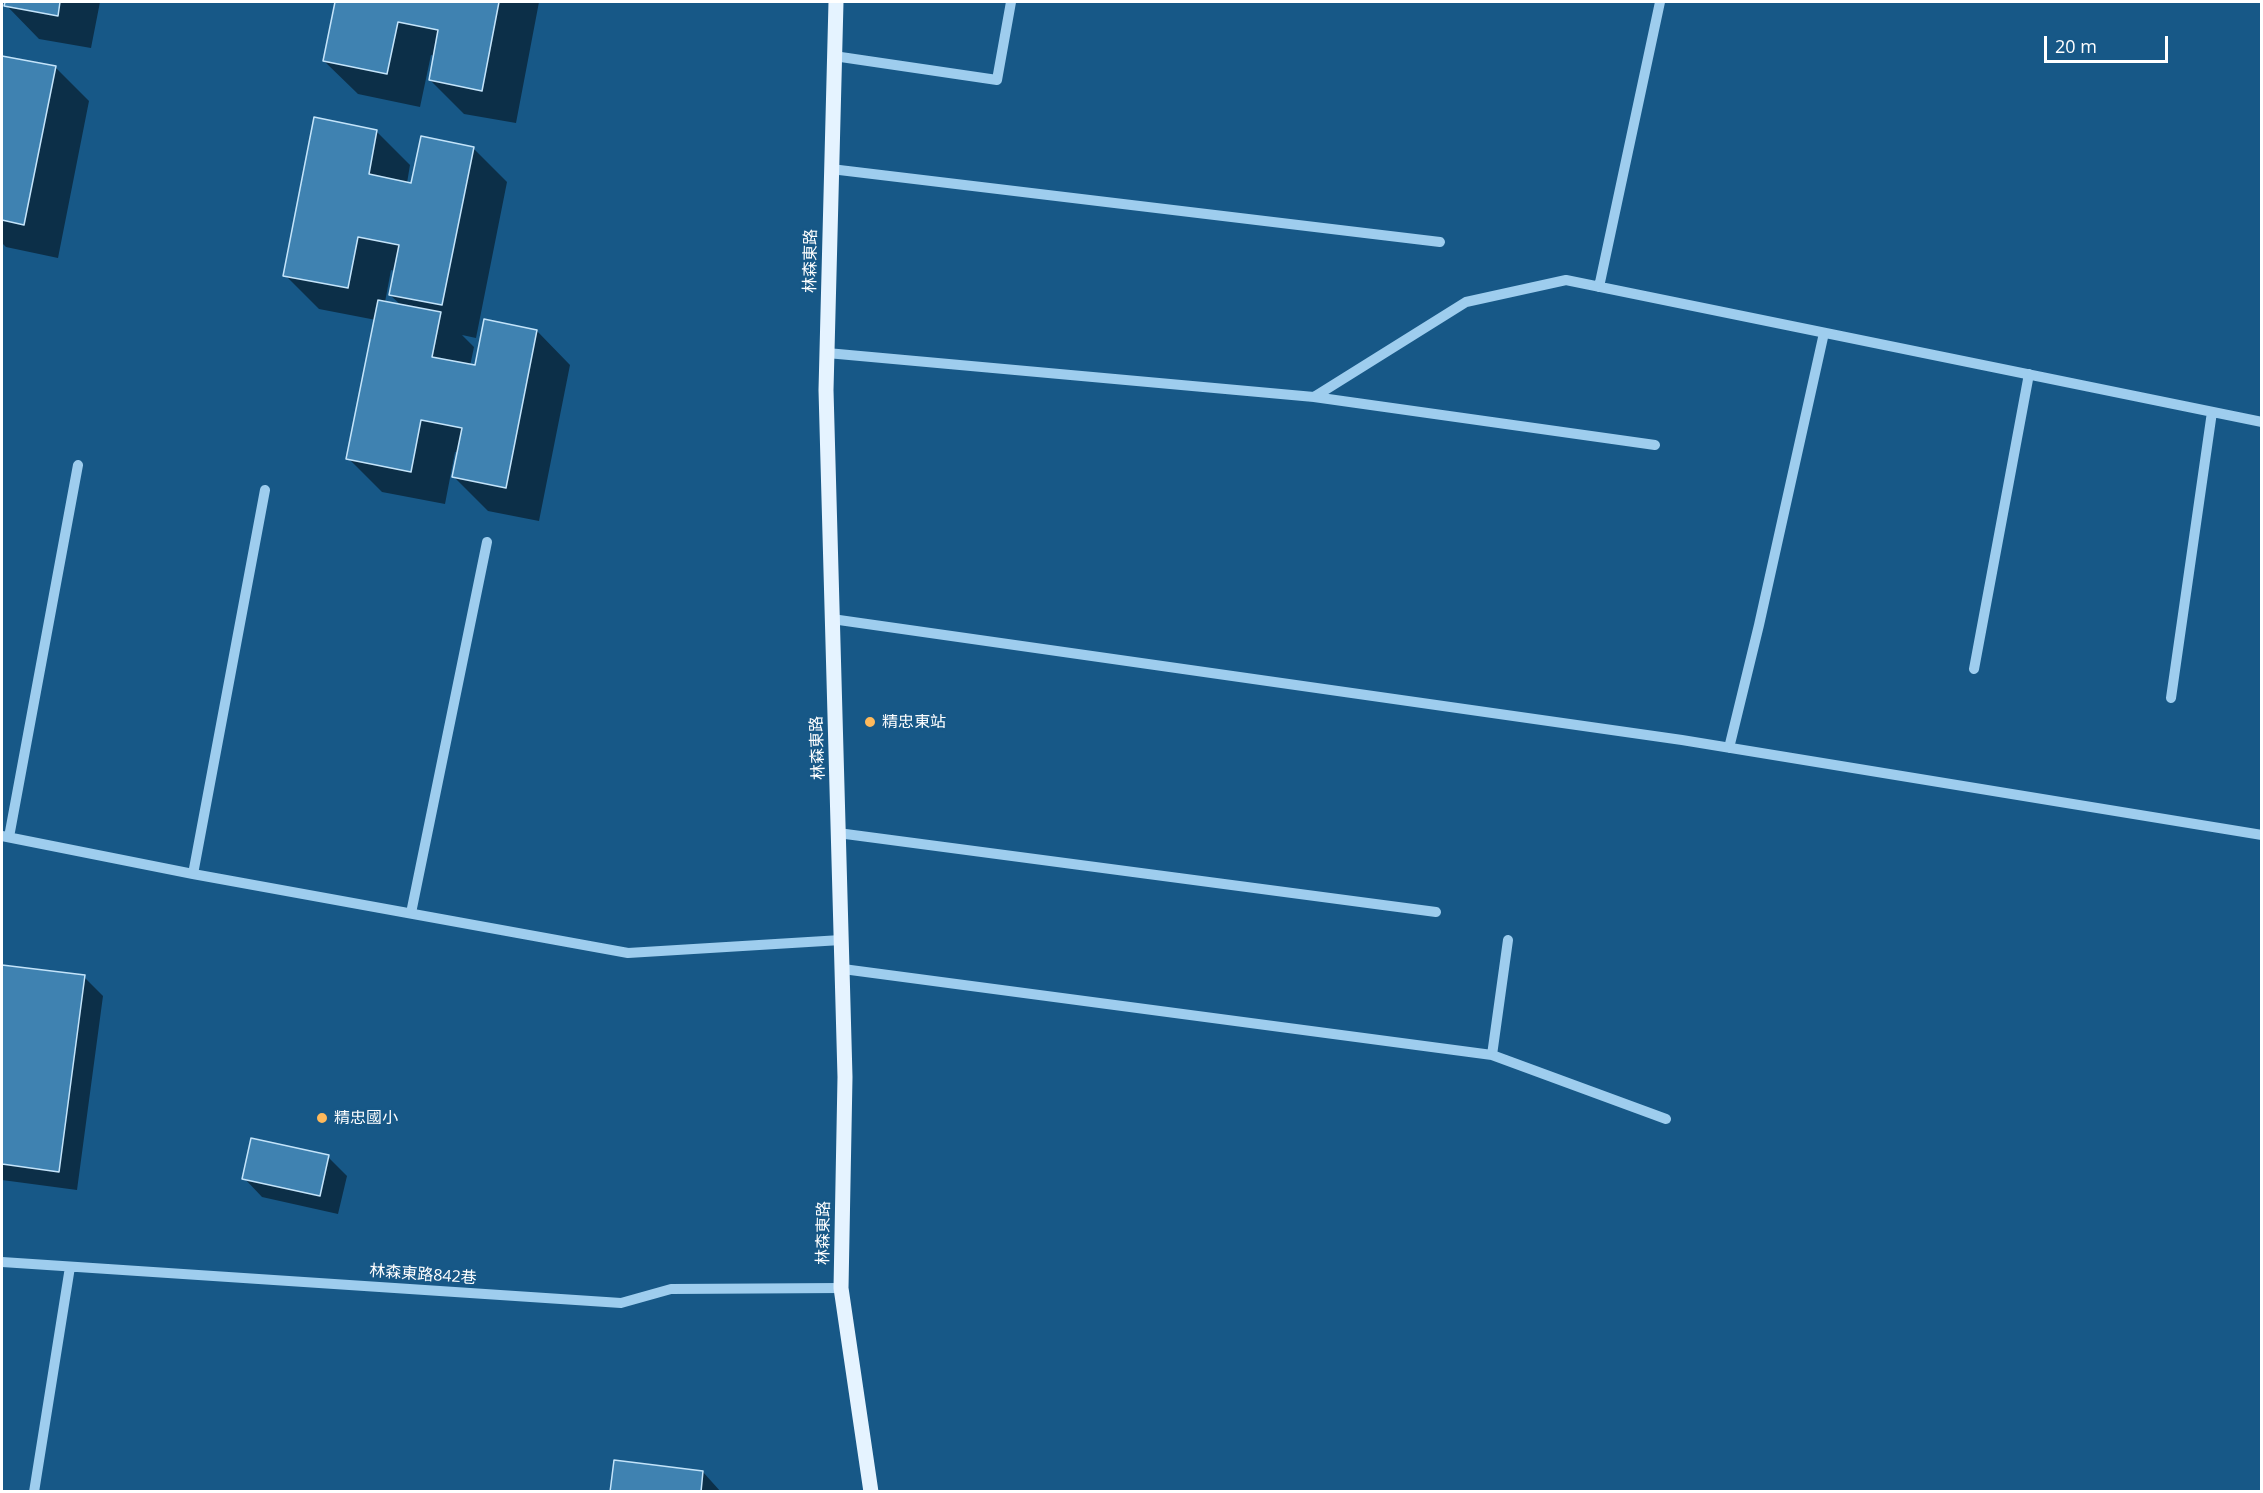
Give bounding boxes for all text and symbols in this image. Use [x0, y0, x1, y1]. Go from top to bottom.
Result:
scale bar [2047, 24, 2172, 62]
text: 20 m [2055, 34, 2097, 58]
street label: 林森東路 [801, 229, 821, 293]
place label: 精忠東站 [882, 712, 946, 732]
marker: 精忠東站 [863, 715, 877, 729]
street label: 林森東路 [807, 716, 829, 780]
place label: 精忠國小 [334, 1108, 398, 1128]
marker: 精忠國小 [315, 1111, 329, 1125]
street label: 林森東路 [814, 1201, 834, 1265]
street label: 林森東路842巷 [369, 1262, 477, 1288]

